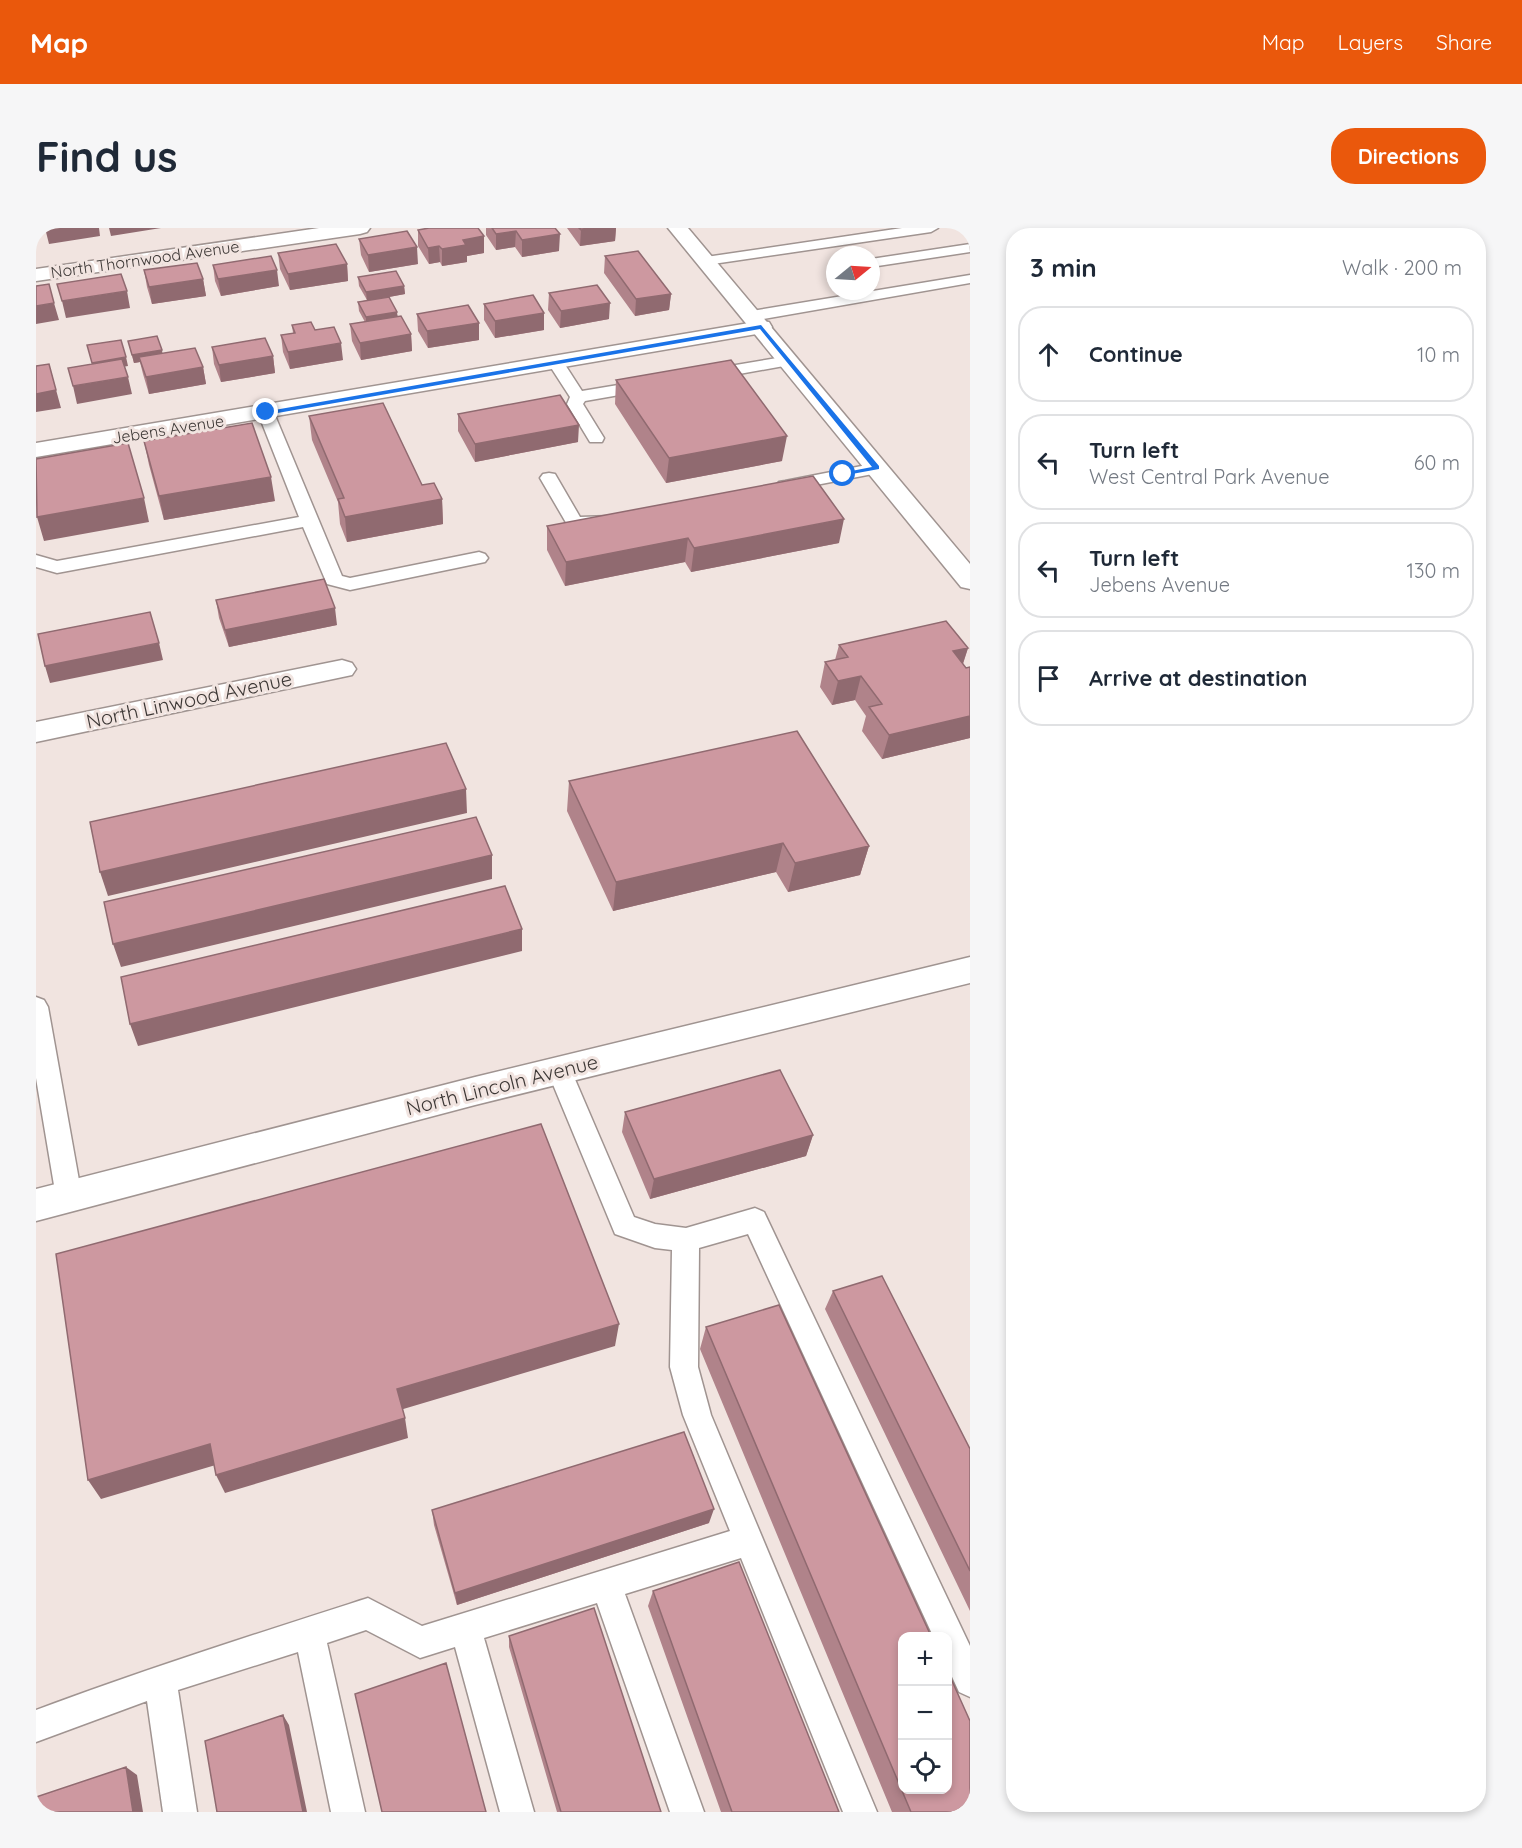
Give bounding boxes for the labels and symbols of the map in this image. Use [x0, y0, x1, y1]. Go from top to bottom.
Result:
street label: North Thornwood Avenue [49, 236, 241, 282]
north arrow [826, 246, 880, 300]
route end [252, 398, 278, 424]
street label: Jebens Avenue [111, 410, 225, 448]
route start [829, 460, 855, 486]
street label: North Linwood Avenue [84, 665, 294, 734]
street label: North Lincoln Avenue [403, 1049, 600, 1120]

